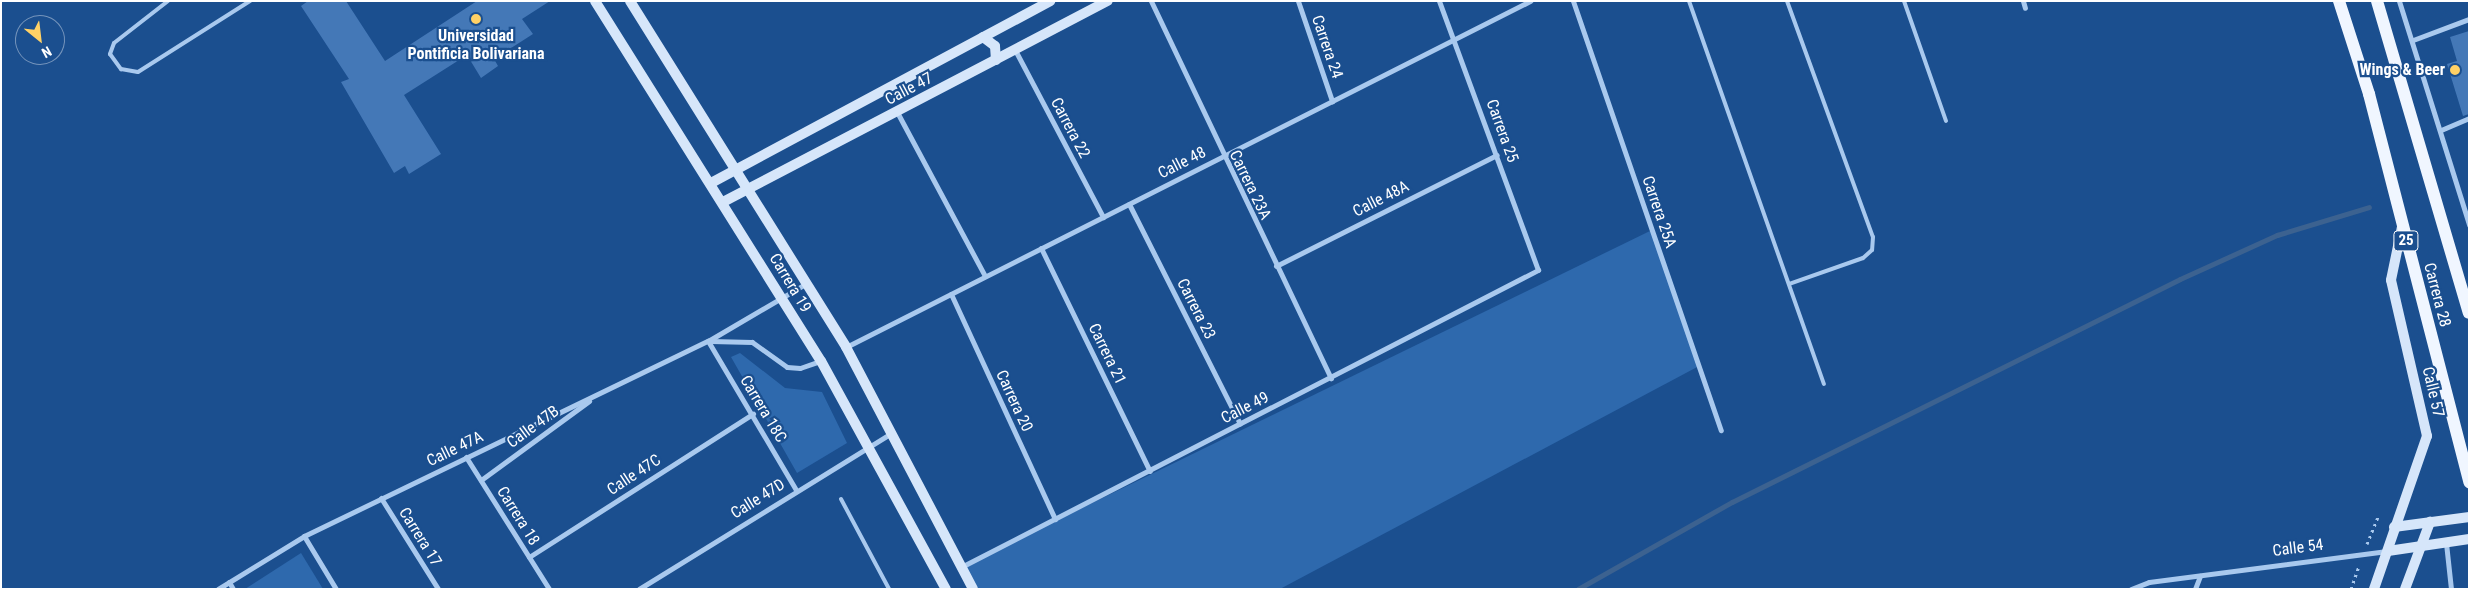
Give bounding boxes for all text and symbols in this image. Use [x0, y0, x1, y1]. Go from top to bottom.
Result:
marker: Universidad Pontificia Bolivariana [470, 13, 482, 25]
street label: Carrera 24 [1307, 13, 1347, 81]
north arrow [15, 15, 65, 65]
place label: Universidad Pontificia Bolivariana [408, 26, 544, 64]
text: N [39, 43, 54, 61]
place label: Wings & Beer [2360, 60, 2445, 80]
marker: Wings & Beer [2449, 64, 2461, 76]
street label: Calle 47 [882, 69, 936, 109]
street label: Carrera 22 [1046, 95, 1094, 161]
street label: Carrera 25 [1482, 97, 1522, 165]
street label: Calle 48 [1155, 143, 1209, 183]
street label: Carrera 23A [1225, 147, 1275, 223]
street label: Carrera 25A [1638, 174, 1680, 250]
street label: Calle 48A [1350, 177, 1412, 221]
road number: 25 [2392, 228, 2420, 254]
street label: Carrera 19 [765, 250, 815, 316]
street label: Carrera 28 [2419, 261, 2455, 329]
street label: Carrera 23 [1173, 275, 1219, 343]
street label: Carrera 21 [1084, 320, 1130, 388]
street label: Calle 57 [2418, 365, 2448, 419]
street label: Carrera 20 [991, 367, 1037, 435]
street label: Carrera 18C [736, 372, 790, 446]
street label: Calle 49 [1218, 388, 1272, 428]
street label: Calle 47B [503, 402, 563, 452]
street label: Calle 47A [424, 427, 486, 471]
street label: Calle 47C [604, 451, 664, 499]
street label: Calle 47D [727, 475, 789, 523]
street label: Carrera 18 [492, 483, 544, 549]
street label: Carrera 17 [394, 504, 446, 570]
street label: Calle 54 [2271, 535, 2325, 561]

